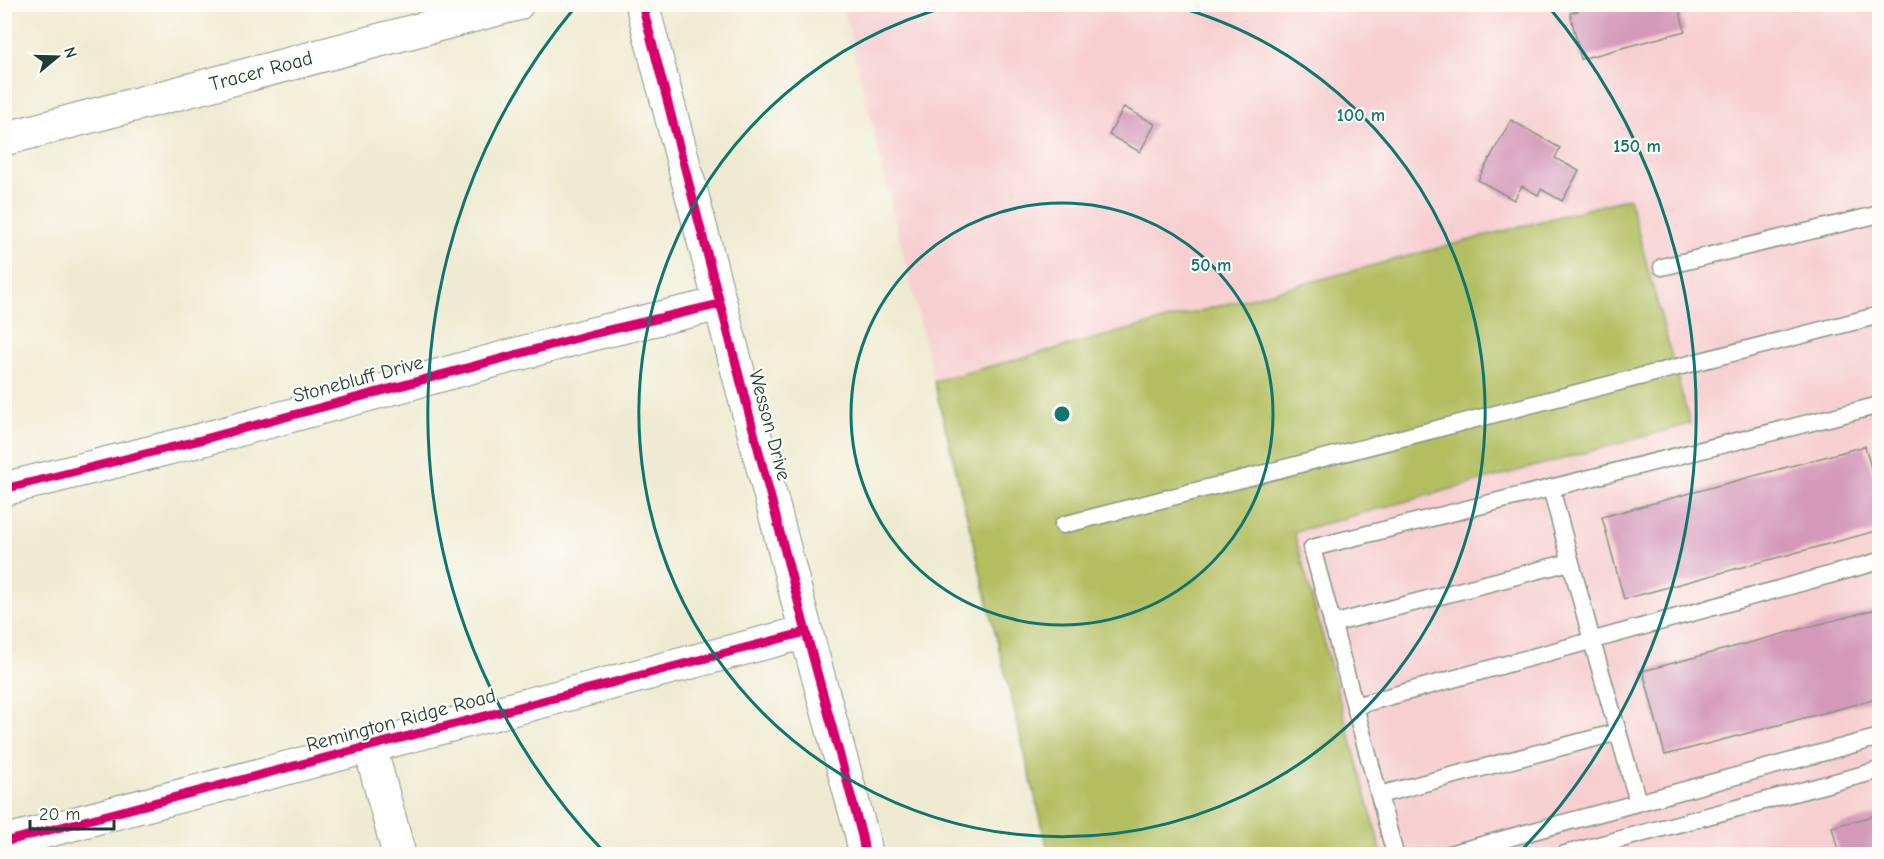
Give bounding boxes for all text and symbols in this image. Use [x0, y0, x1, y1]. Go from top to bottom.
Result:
north arrow [27, 27, 87, 87]
text: N [60, 45, 80, 60]
street label: Tracer Road [207, 46, 315, 96]
text: 100 m [1337, 105, 1385, 126]
text: 150 m [1613, 136, 1661, 157]
text: 50 m [1191, 255, 1231, 276]
street label: Stonebluff Drive [290, 351, 426, 407]
street label: Wesson Drive [744, 367, 796, 483]
centre of rings [1052, 404, 1072, 424]
street label: Remington Ridge Road [304, 684, 498, 756]
scale bar [30, 793, 114, 831]
text: 20 m [39, 804, 80, 825]

